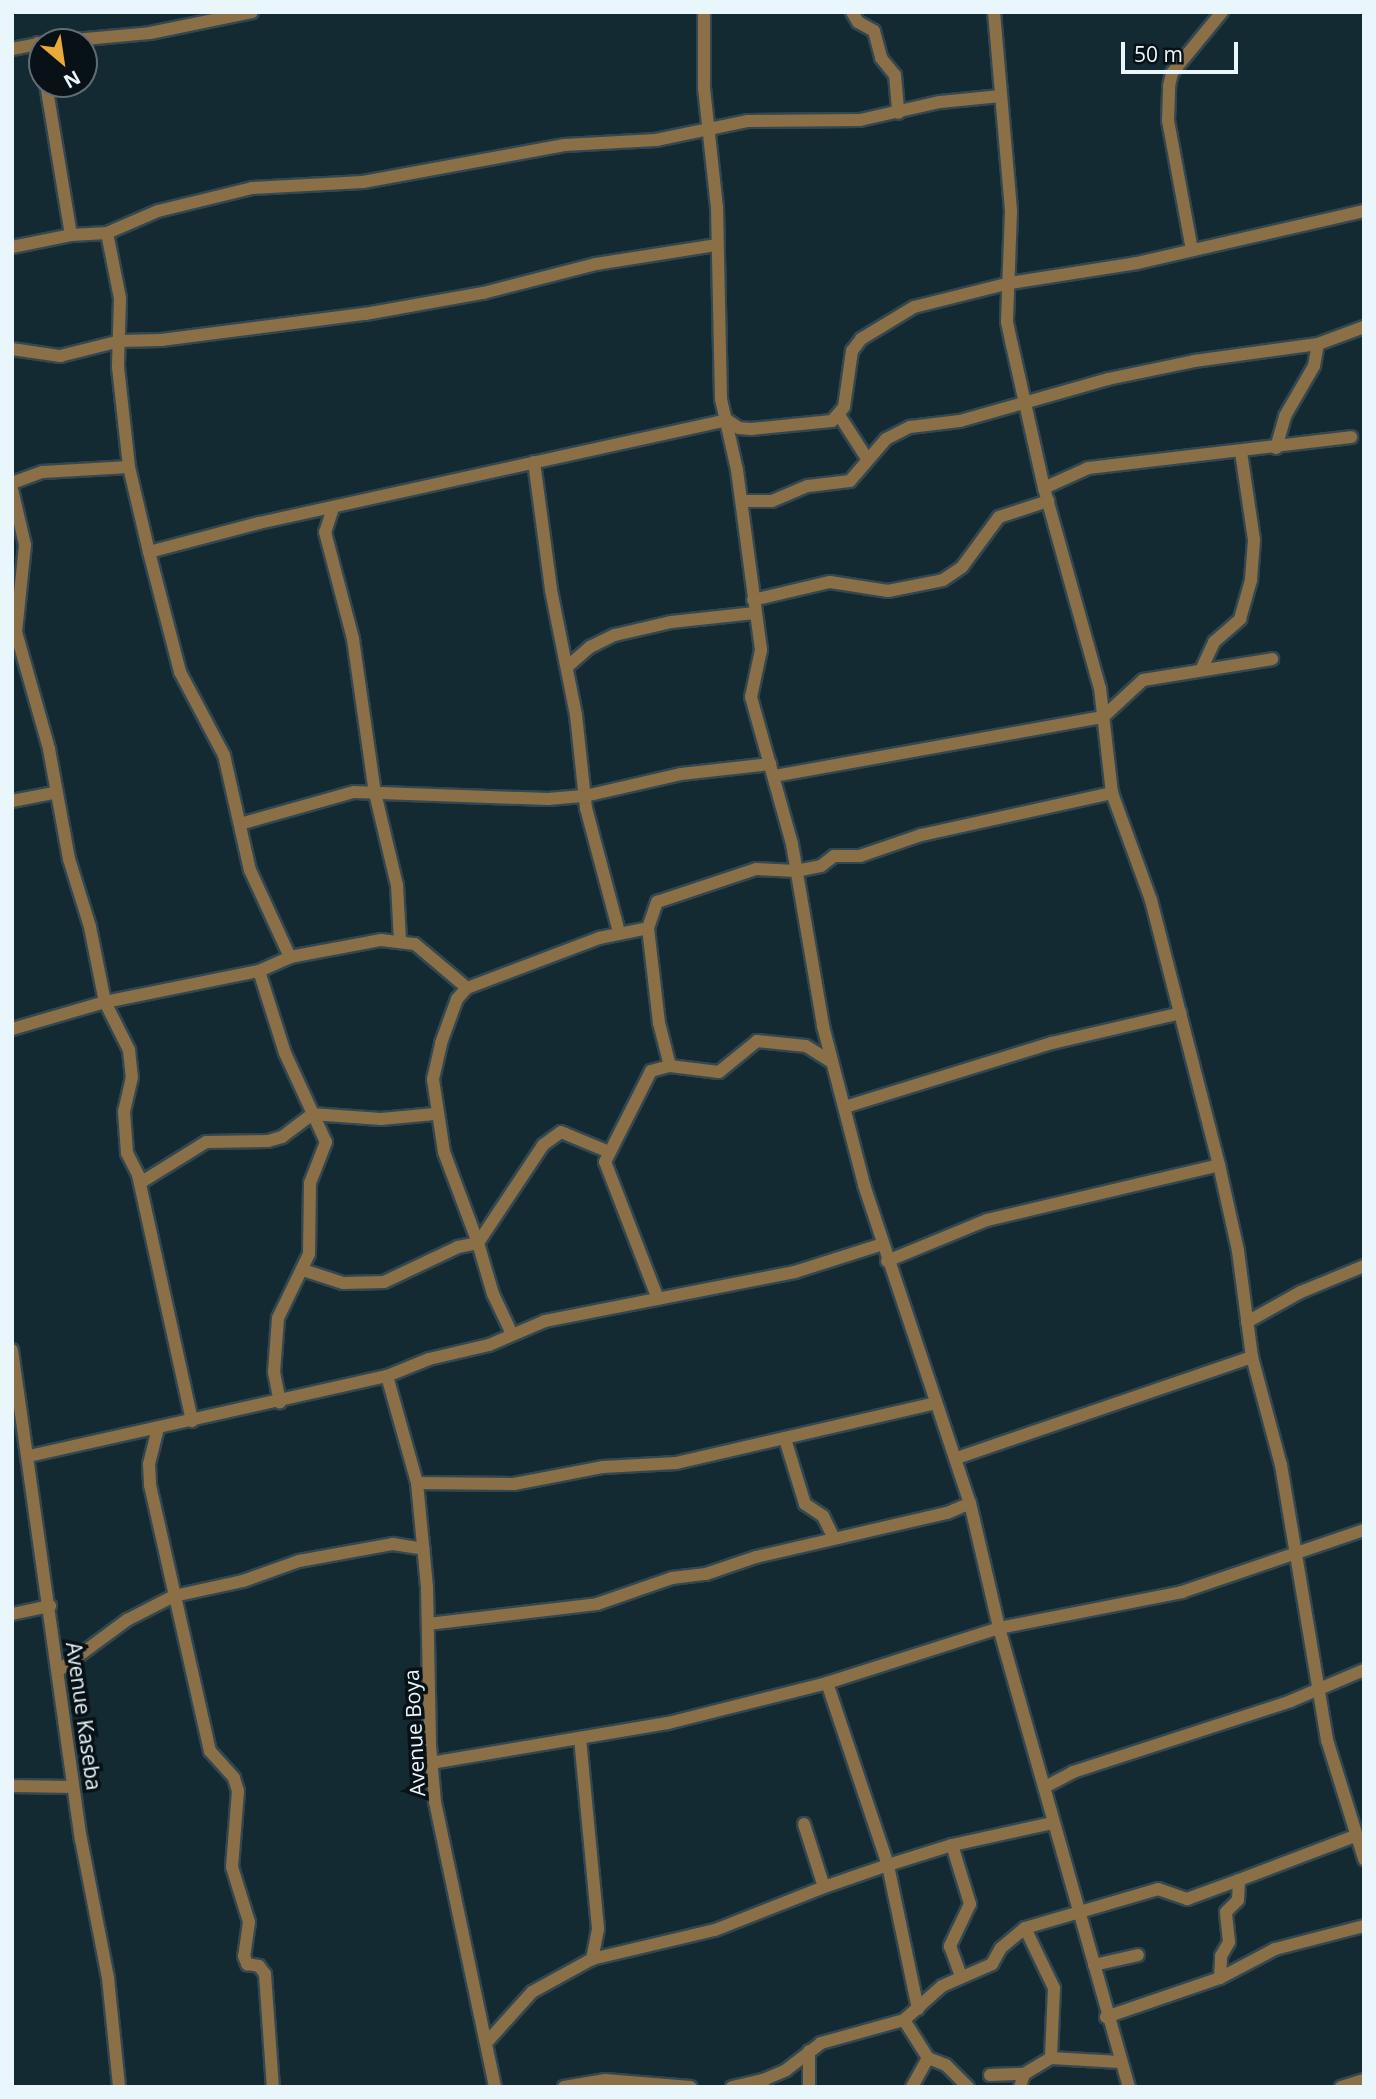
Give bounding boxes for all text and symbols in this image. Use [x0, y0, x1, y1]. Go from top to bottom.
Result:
north arrow [28, 28, 98, 98]
scale bar [1124, 28, 1241, 72]
text: 50 m [1134, 40, 1183, 68]
text: N [59, 64, 85, 95]
street label: Avenue Kaseba [61, 1640, 107, 1792]
street label: Avenue Boya [398, 1669, 430, 1797]

